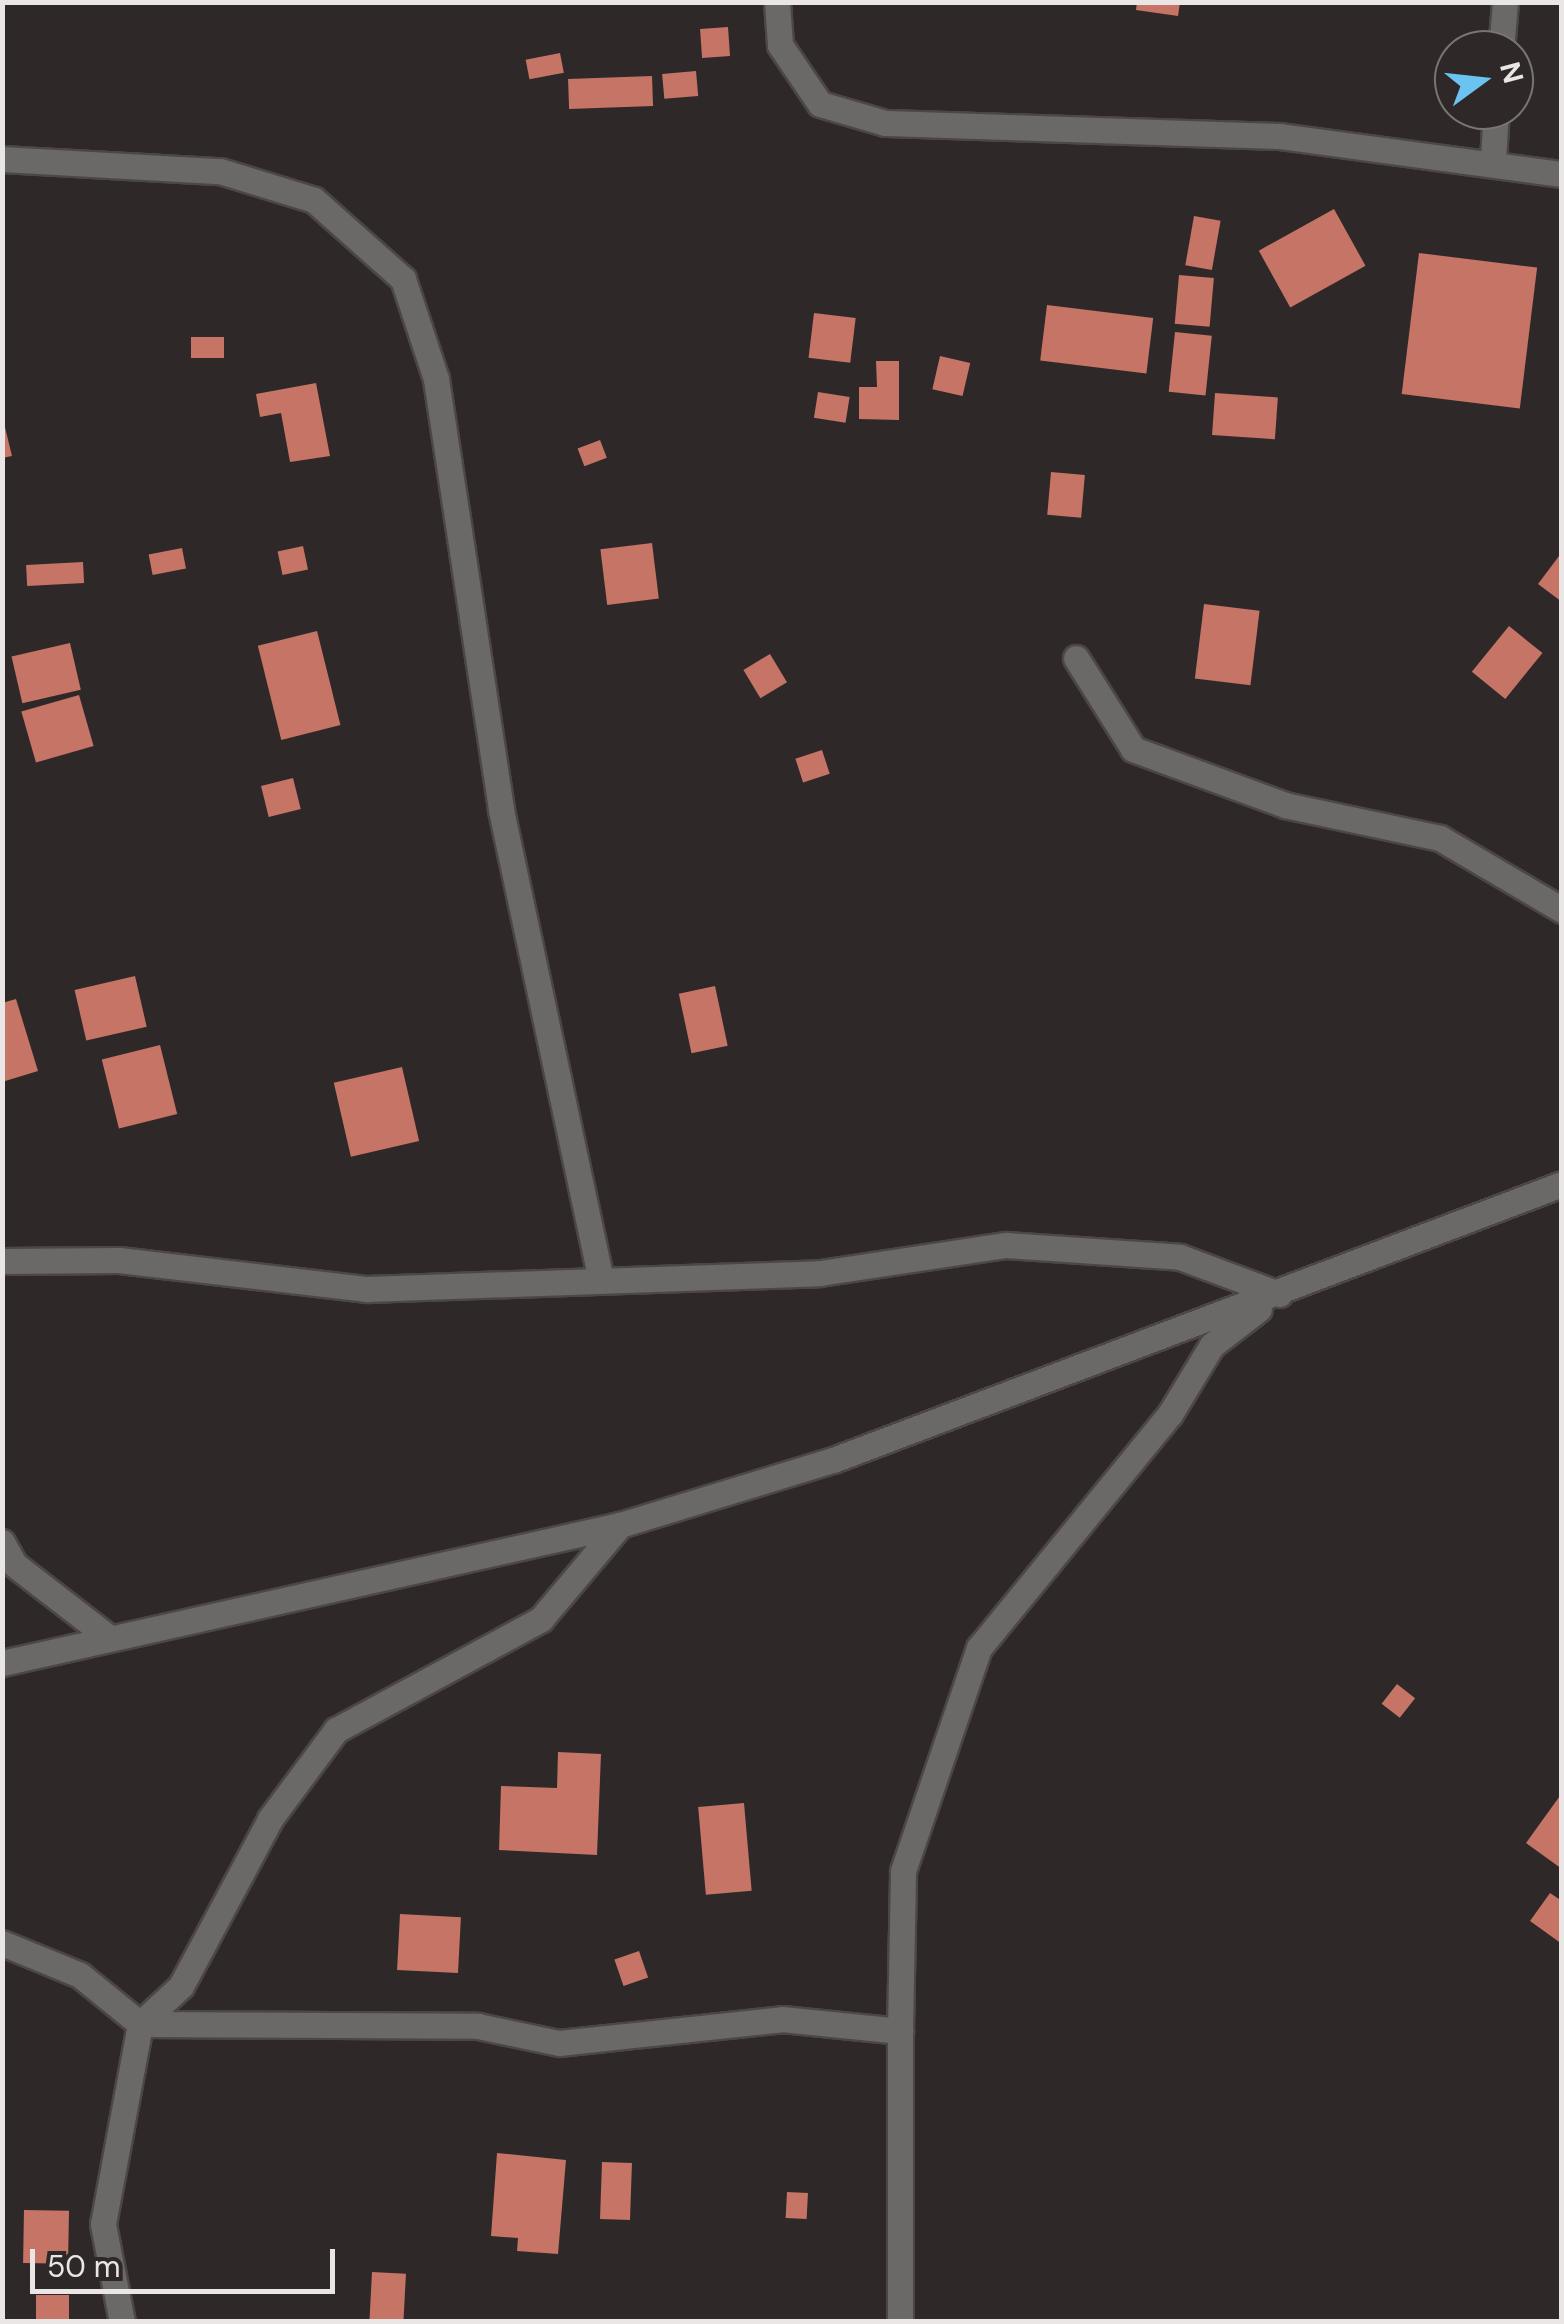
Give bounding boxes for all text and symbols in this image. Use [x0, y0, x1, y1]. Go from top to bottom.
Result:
north arrow [1434, 30, 1534, 130]
text: N [1491, 58, 1532, 87]
scale bar [35, 2229, 340, 2291]
text: 50 m [47, 2247, 121, 2286]

